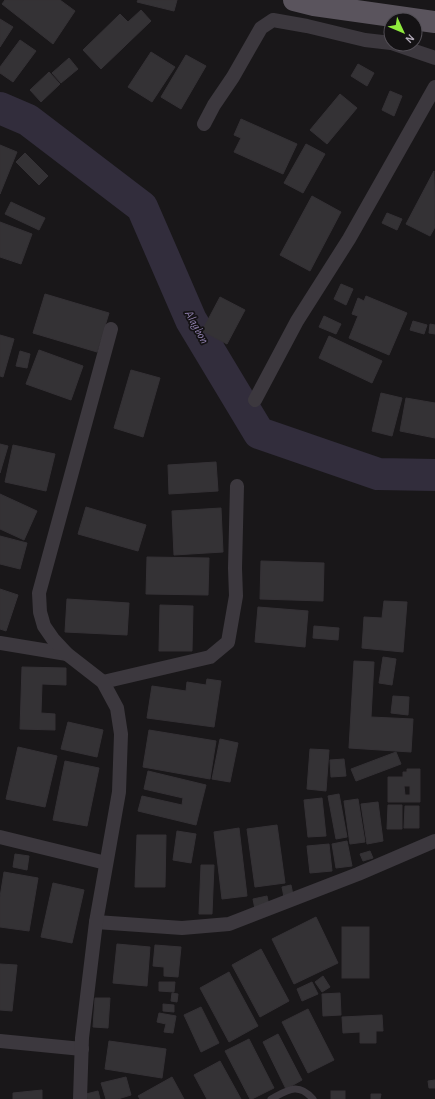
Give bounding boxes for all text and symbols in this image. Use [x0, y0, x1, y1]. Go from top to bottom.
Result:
north arrow [383, 12, 423, 52]
text: N [403, 32, 416, 45]
water label: Alagbon [183, 308, 211, 346]

